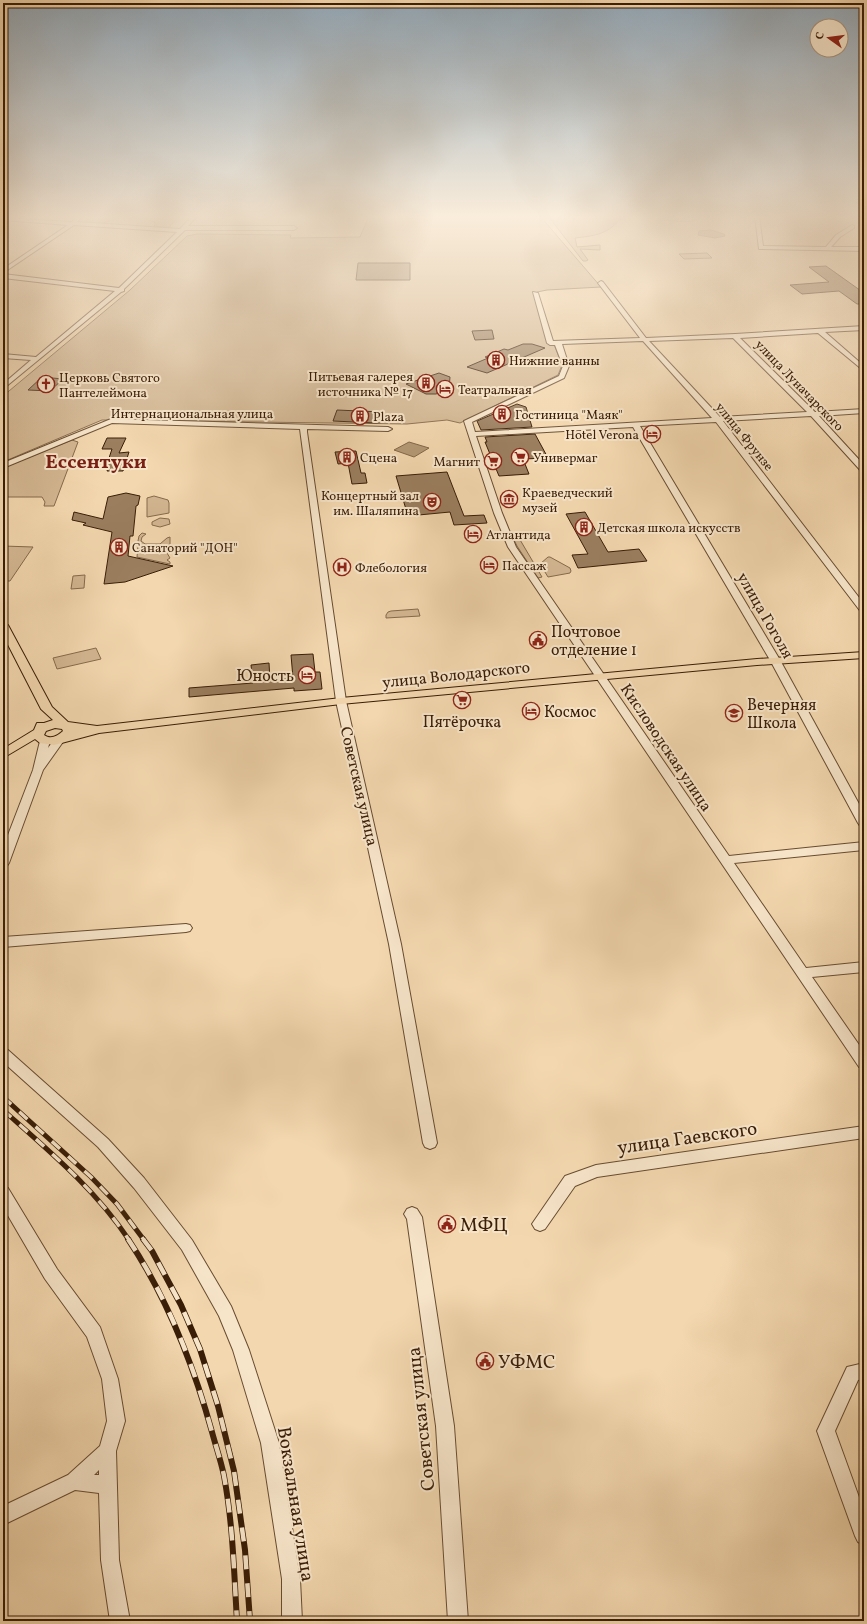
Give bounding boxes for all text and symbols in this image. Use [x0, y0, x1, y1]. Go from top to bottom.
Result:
north arrow [809, 18, 849, 58]
text: С [813, 31, 829, 41]
street label: улица Луначарского [750, 337, 847, 436]
building icon: Нижние ванны [486, 350, 506, 370]
place label: Нижние ванны [509, 353, 600, 371]
place label: Питьевая галерея источника № 17 [308, 369, 413, 402]
place label: Церковь Святого Пантелеймона [59, 370, 160, 403]
building icon: Питьевая галерея источника № 17 [416, 373, 436, 393]
church icon: Церковь Святого Пантелеймона [36, 374, 56, 394]
hotel icon: Театральная [435, 379, 455, 399]
place label: Театральная [458, 382, 532, 400]
street label: улица Фрунзе [710, 399, 777, 475]
building icon: Гостиница "Маяк" [492, 404, 512, 424]
street label: Интернациональная улица [111, 406, 273, 424]
building icon: Plaza [350, 406, 370, 426]
place label: Гостиница "Маяк" [515, 407, 623, 425]
place label: Plaza [373, 409, 404, 427]
hotel icon: Hotel Verona [642, 424, 662, 444]
place label: Hotel Verona [565, 427, 639, 445]
building icon: Сцена [337, 447, 357, 467]
supermarket icon: Универмаг [510, 447, 530, 467]
district label: Ессентуки [45, 449, 147, 477]
place label: Сцена [360, 450, 397, 468]
place label: Универмаг [533, 450, 598, 468]
supermarket icon: Магнит [483, 451, 503, 471]
place label: Магнит [433, 454, 480, 472]
place label: Краеведческий музей [522, 485, 613, 518]
place label: Концертный зал им. Шаляпина [321, 488, 419, 521]
museum icon: Краеведческий музей [499, 489, 519, 509]
theatre icon: Концертный зал им. Шаляпина [422, 492, 442, 512]
building icon: Детская школа искусств [574, 517, 594, 537]
place label: Детская школа искусств [597, 520, 741, 538]
hotel icon: Атлантида [463, 524, 483, 544]
place label: Атлантида [486, 527, 551, 545]
building icon: Санаторий "ДОН" [109, 537, 129, 557]
place label: Санаторий "ДОН" [132, 540, 238, 558]
hotel icon: Пассаж [479, 555, 499, 575]
hospital icon: Флебология [332, 557, 352, 577]
place label: Пассаж [502, 558, 546, 576]
place label: Флебология [355, 560, 427, 578]
street label: улица Гоголя [731, 569, 798, 663]
place label: Почтовое отделение 1 [551, 622, 637, 662]
public building icon: Почтовое отделение 1 [528, 630, 548, 650]
street label: улица Володарского [381, 657, 531, 695]
hotel icon: Юность [297, 665, 317, 685]
place label: Юность [236, 666, 294, 688]
street label: Кисловодская улица [614, 680, 716, 816]
supermarket icon: Пятёрочка [452, 690, 472, 710]
place label: Вечерняя Школа [747, 695, 816, 735]
hotel icon: Космос [521, 701, 541, 721]
place label: Космос [544, 702, 597, 724]
school or university icon: Вечерняя Школа [724, 703, 744, 723]
place label: Пятёрочка [423, 712, 501, 734]
street label: Советская улица [334, 725, 382, 848]
street label: улица Гаевского [616, 1116, 759, 1162]
place label: МФЦ [460, 1213, 508, 1239]
public building icon: МФЦ [437, 1214, 457, 1234]
street label: Советская улица [401, 1345, 442, 1492]
place label: УФМС [498, 1350, 555, 1376]
public building icon: УФМС [475, 1351, 495, 1371]
street label: Вокзальная улица [270, 1425, 320, 1584]

